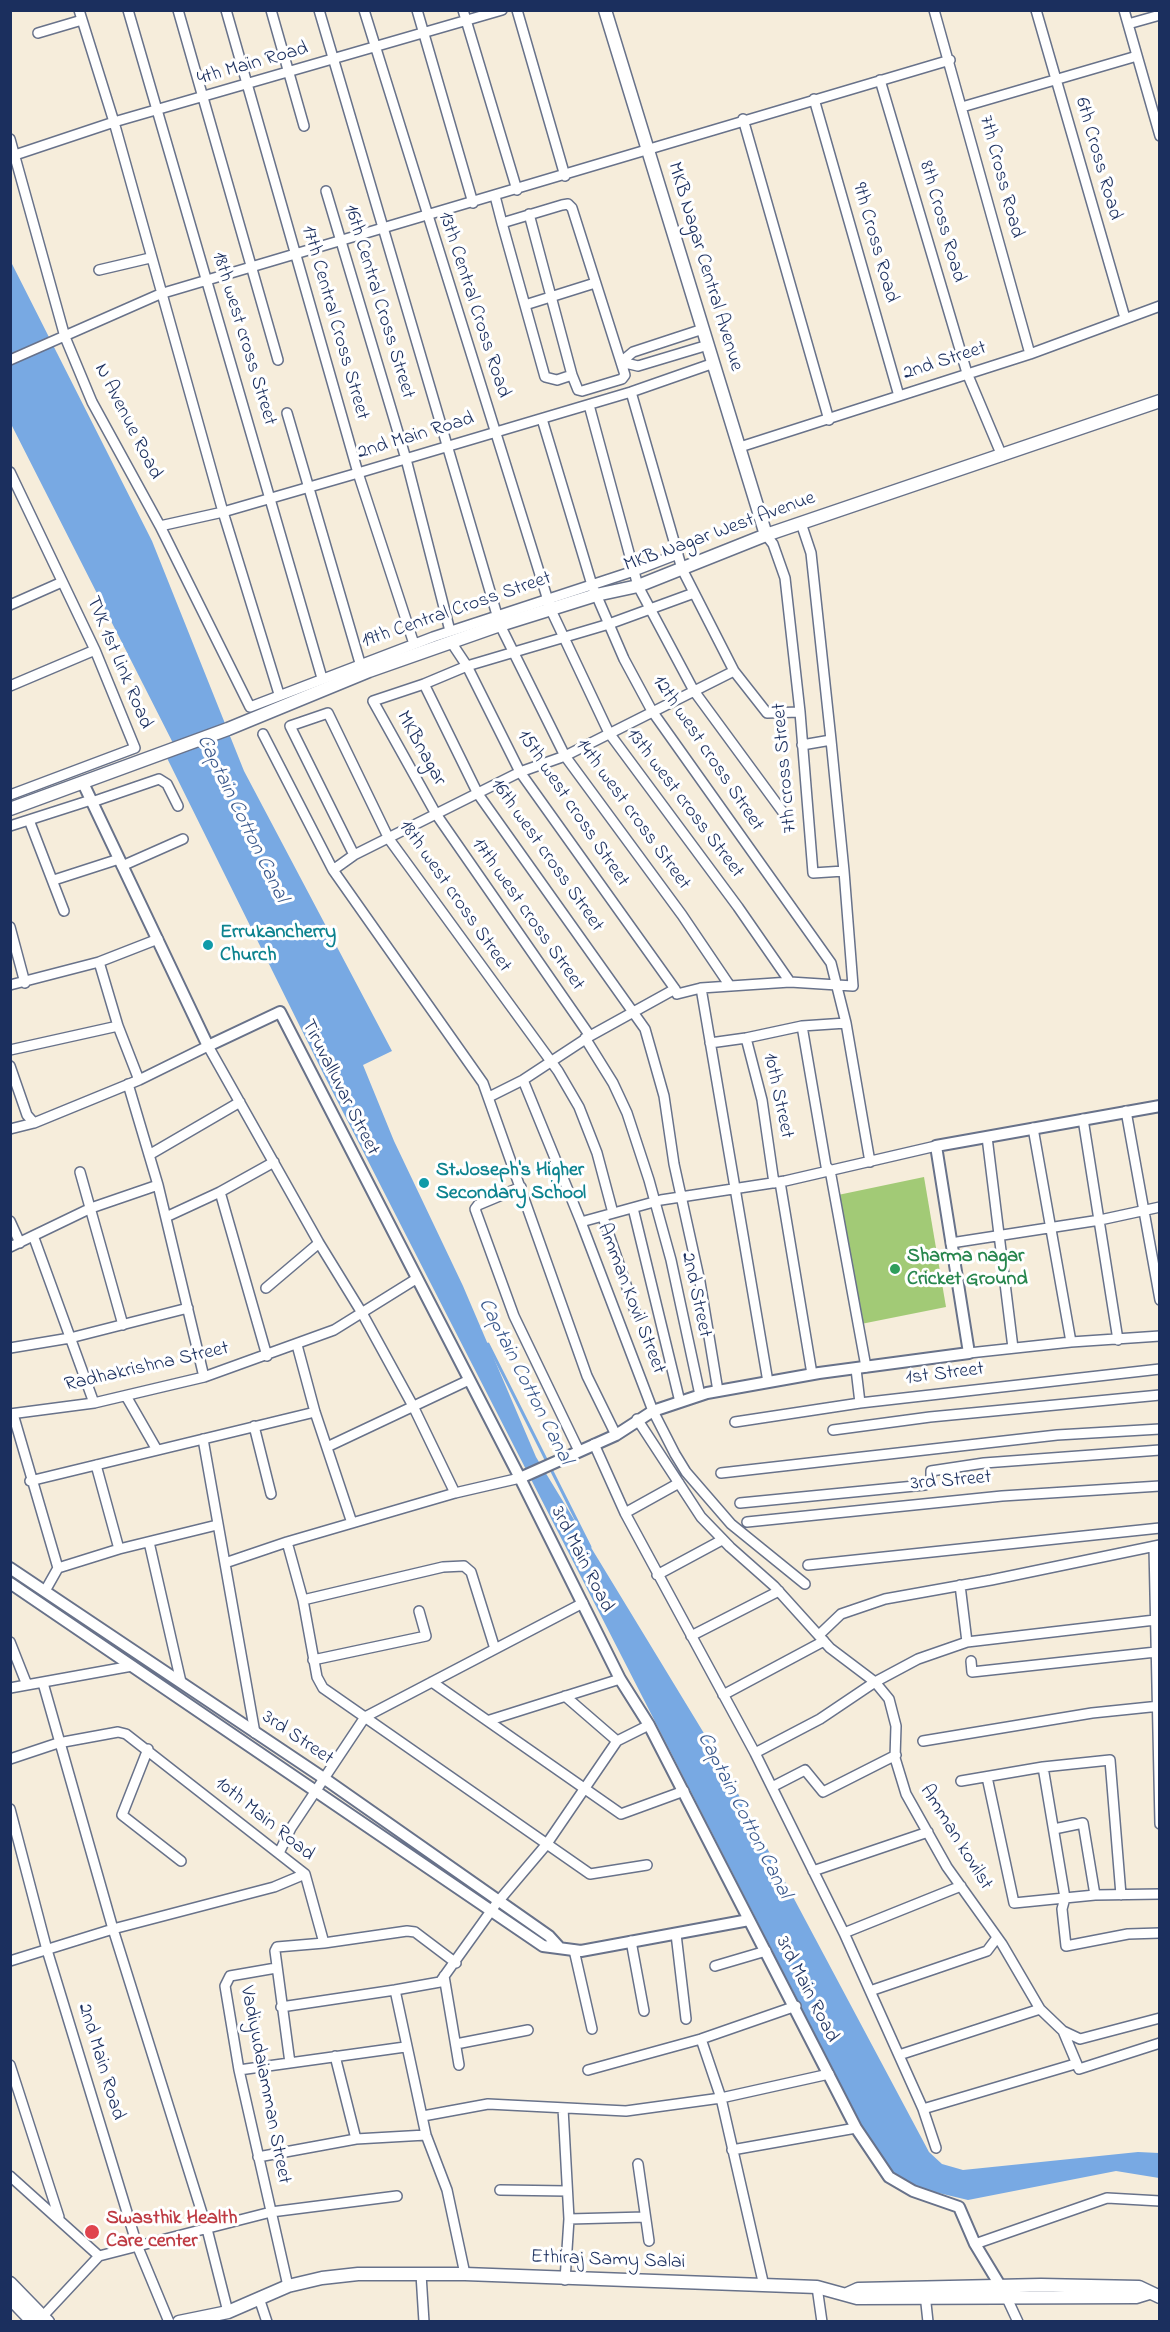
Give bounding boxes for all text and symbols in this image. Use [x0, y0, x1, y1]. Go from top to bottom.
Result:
street label: 4th Main Road [195, 38, 311, 92]
street label: 6th Cross Road [1068, 95, 1126, 223]
street label: 7th Cross Road [972, 113, 1028, 241]
street label: 8th Cross Road [912, 159, 970, 285]
street label: MKB Nagar Central Avenue [661, 160, 747, 374]
street label: 9th Cross Road [845, 180, 903, 306]
street label: 16th Central Cross Street [337, 202, 419, 402]
street label: 13th Central Cross Road [432, 209, 514, 401]
street label: 17th Central Cross Street [295, 223, 373, 423]
street label: 18th west cross Street [205, 249, 281, 429]
street label: 2nd Street [900, 337, 990, 387]
street label: N Avenue Road [88, 360, 166, 484]
street label: 2nd Main Road [355, 408, 477, 466]
street label: MKB Nagar West Avenue [621, 487, 819, 579]
street label: 19th Central Cross Street [359, 567, 555, 655]
street label: TVK 1st Link Road [79, 593, 157, 733]
street label: 12th west cross Street [646, 672, 768, 836]
street label: 7th cross Street [768, 702, 804, 834]
street label: MKBnagar [390, 707, 450, 791]
street label: 13th west cross Street [620, 724, 748, 884]
street label: 15th west cross Street [511, 726, 633, 892]
water label: Captain Cotton Canal [190, 731, 292, 907]
street label: 14th west cross Street [569, 735, 695, 895]
street label: 16th west cross Street [484, 775, 608, 937]
street label: 18th west cross Street [392, 816, 516, 978]
street label: 17th west cross Street [465, 834, 589, 996]
place label: Errukancherry Church [220, 922, 336, 969]
marker: Errukancherry Church [201, 938, 215, 952]
street label: Tiruvalluvar Street [294, 1016, 384, 1160]
street label: 10th Street [756, 1051, 798, 1141]
place label: St.Joseph's Higher Secondary School [436, 1160, 586, 1207]
marker: St.Joseph's Higher Secondary School [417, 1176, 431, 1190]
street label: Amman Kovil Street [590, 1220, 670, 1378]
place label: Sharma nagar Cricket Ground [907, 1246, 1028, 1293]
street label: 2nd Street [674, 1250, 716, 1340]
marker: Sharma nagar Cricket Ground [888, 1262, 902, 1276]
water label: Captain Cotton Canal [471, 1295, 577, 1469]
street label: Radhakrishna Street [63, 1337, 231, 1399]
street label: 1st Street [905, 1358, 985, 1392]
street label: 3rd Street [910, 1467, 992, 1497]
street label: 3rd Main Road [544, 1503, 618, 1617]
street label: 3rd Street [257, 1706, 337, 1772]
water label: Captain Cotton Canal [690, 1729, 796, 1903]
street label: 10th Main Road [209, 1773, 319, 1867]
street label: Amman kovilst [913, 1781, 997, 1895]
street label: 3rd Main Road [769, 1933, 843, 2047]
street label: Vadiyudaiamman Street [233, 1984, 295, 2186]
street label: 2nd Main Road [71, 2001, 129, 2123]
place label: Swasthik Health Care center [106, 2208, 237, 2255]
marker: Swasthik Health Care center [83, 2223, 101, 2241]
street label: Ethiraj Samy Salai [530, 2246, 686, 2276]

